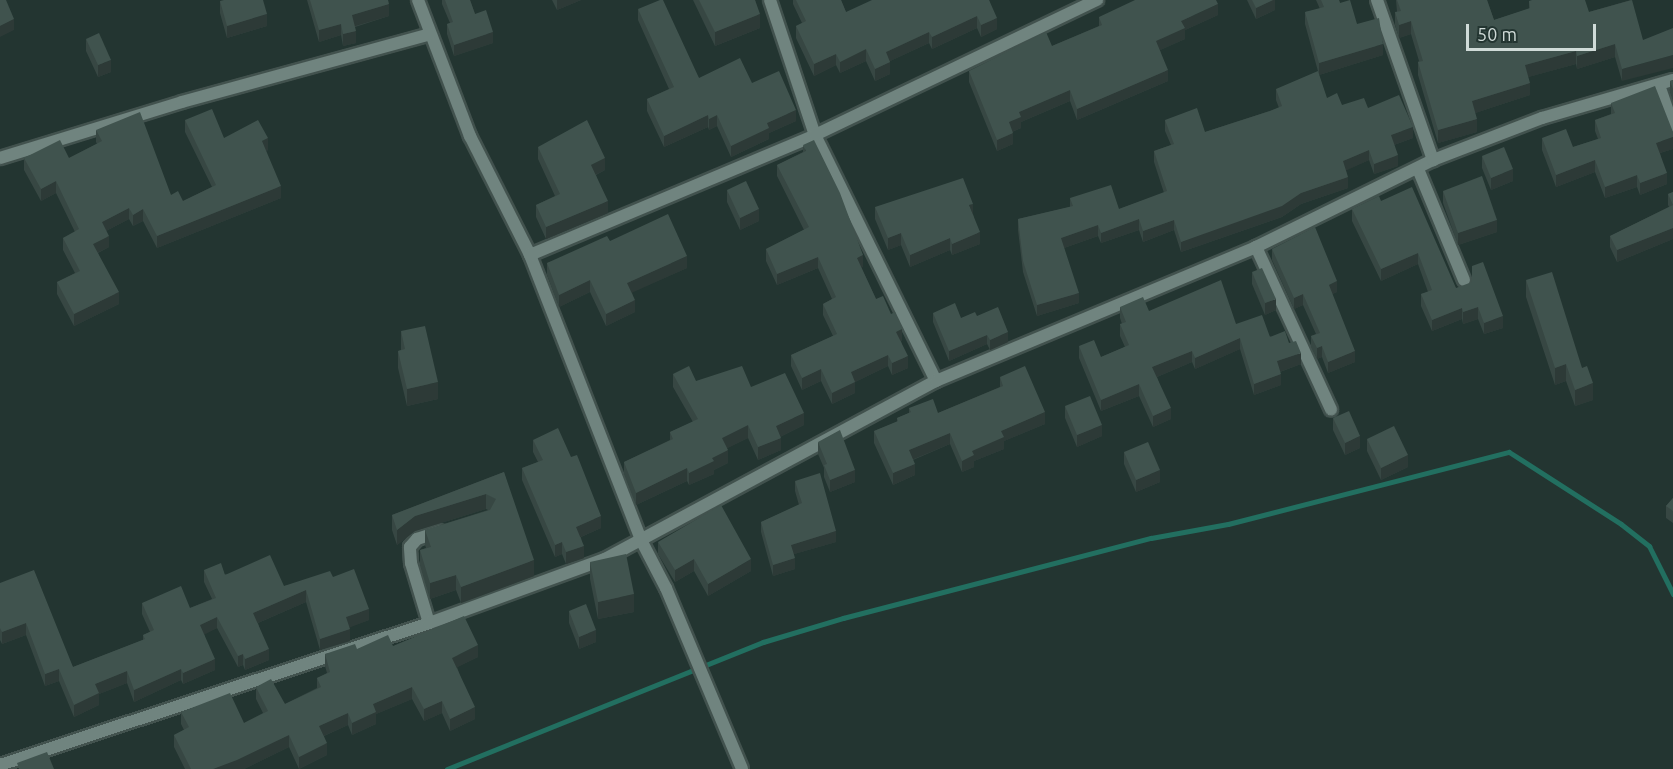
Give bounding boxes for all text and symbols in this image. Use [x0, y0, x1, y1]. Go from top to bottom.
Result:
scale bar [1469, 12, 1600, 50]
text: 50 m [1477, 24, 1517, 44]

